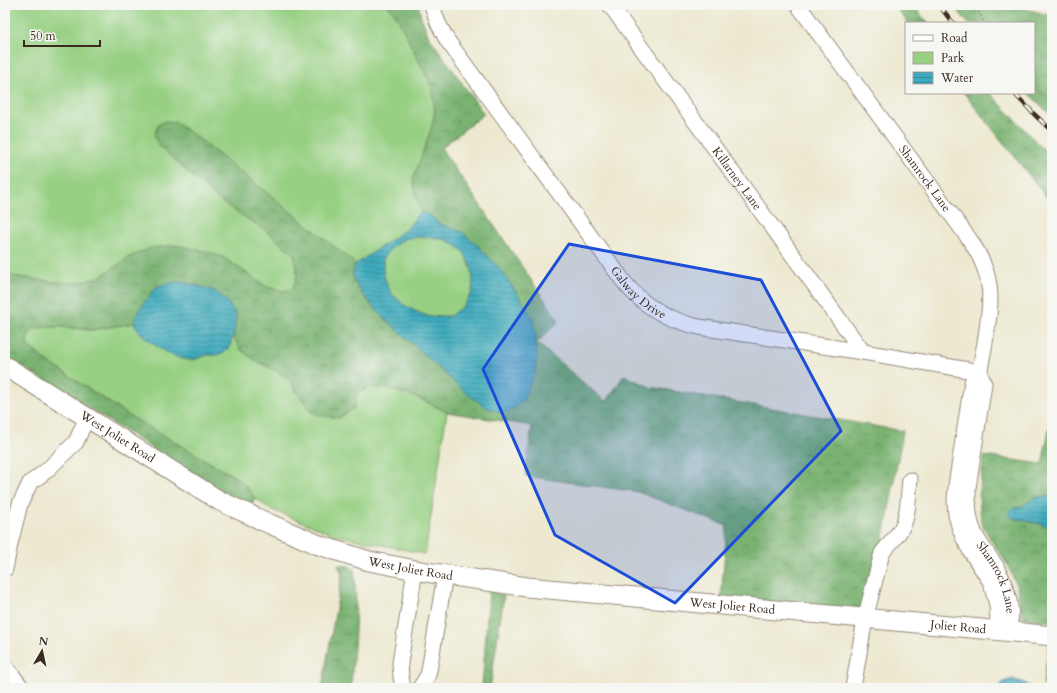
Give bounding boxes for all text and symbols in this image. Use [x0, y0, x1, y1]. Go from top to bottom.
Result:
scale bar [24, 22, 100, 48]
legend [905, 22, 1035, 94]
text: 50 m [30, 28, 57, 44]
text: Road [941, 30, 968, 46]
text: Park [941, 50, 965, 66]
text: Water [940, 70, 974, 86]
street label: Shamrock Lane [895, 142, 955, 215]
street label: Killarney Lane [708, 144, 765, 213]
street label: Galway Drive [607, 263, 669, 323]
street label: West Joliet Road [76, 407, 159, 467]
street label: Shamrock Lane [973, 538, 1019, 614]
street label: West Joliet Road [366, 553, 455, 584]
street label: West Joliet Road [688, 594, 776, 618]
street label: Joliet Road [928, 616, 987, 637]
north arrow [22, 631, 62, 671]
text: N [38, 633, 50, 650]

